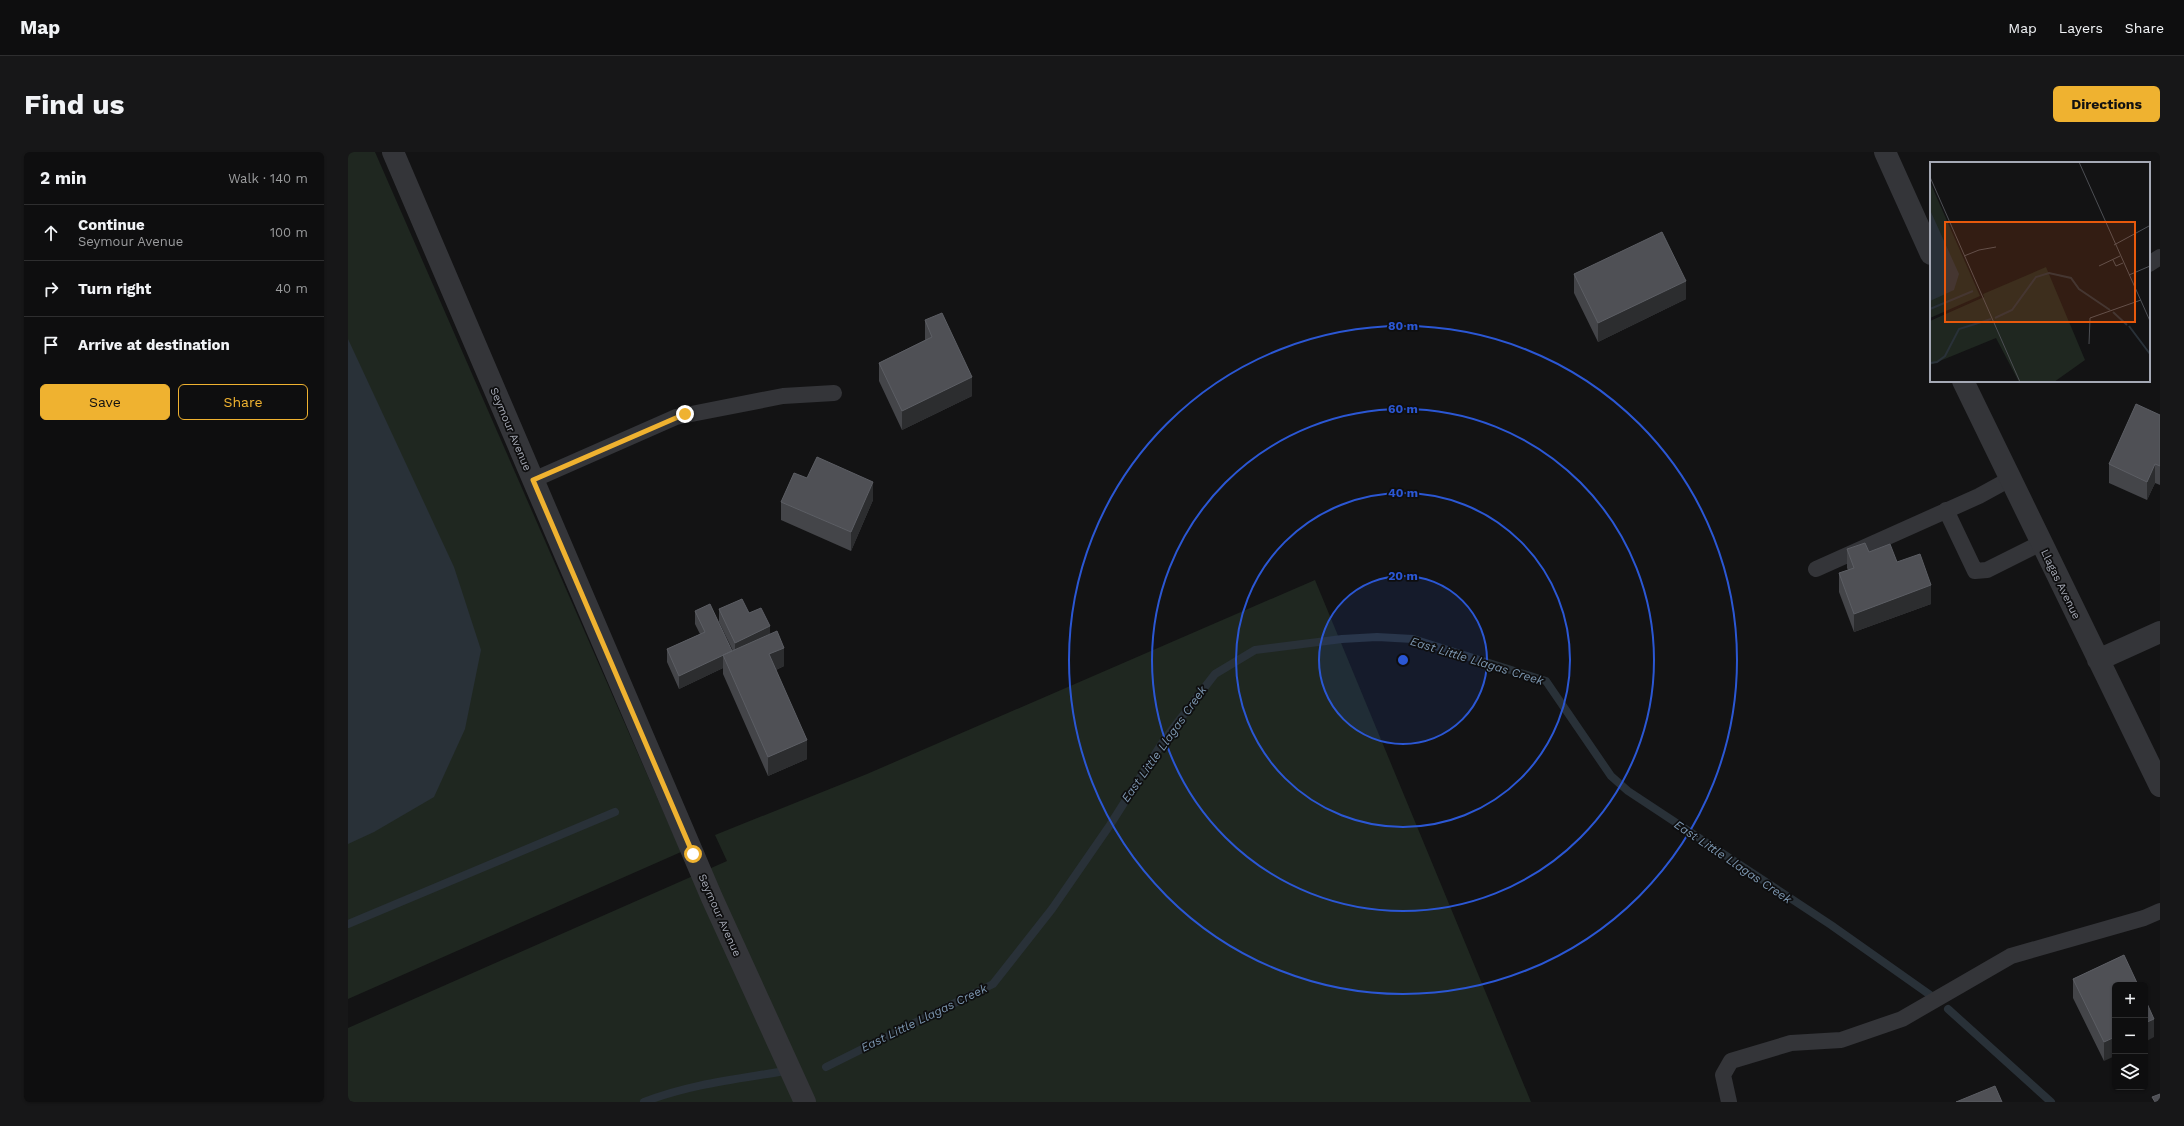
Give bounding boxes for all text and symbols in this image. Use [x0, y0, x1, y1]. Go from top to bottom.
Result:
text: Map [20, 16, 60, 39]
text: Map [2008, 20, 2037, 36]
text: Layers [2059, 20, 2103, 36]
text: Share [2125, 20, 2164, 36]
button: Directions [2053, 86, 2160, 122]
text: Find us [24, 88, 124, 121]
inset map [1930, 162, 2150, 382]
text: 2 min [40, 168, 86, 188]
text: Walk · 140 m [228, 171, 308, 186]
text: Continue [78, 216, 145, 234]
icon: ahead [40, 222, 62, 244]
text: 100 m [270, 225, 308, 240]
text: Seymour Avenue [78, 234, 183, 249]
icon: right [40, 278, 62, 300]
text: Turn right [78, 280, 151, 298]
text: 40 m [275, 281, 308, 296]
text: 80 m [1388, 319, 1418, 333]
icon: arrive [40, 334, 62, 356]
text: Arrive at destination [78, 336, 230, 354]
button: Save [40, 384, 170, 420]
button: Share [178, 384, 308, 420]
street label: Seymour Avenue [487, 386, 534, 473]
text: 60 m [1388, 402, 1418, 416]
route end [676, 405, 694, 423]
text: 40 m [1388, 486, 1418, 500]
street label: Llagas Avenue [2038, 547, 2083, 621]
text: 20 m [1388, 569, 1418, 583]
water label: East Little Llagas Creek [1409, 634, 1546, 688]
centre of rings [1396, 653, 1410, 667]
water label: East Little Llagas Creek [1119, 683, 1210, 805]
water label: East Little Llagas Creek [1672, 817, 1795, 907]
route start [684, 845, 702, 863]
street label: Seymour Avenue [695, 872, 744, 959]
water label: East Little Llagas Creek [859, 981, 990, 1055]
map controls [2112, 982, 2148, 1090]
button: + [2112, 982, 2148, 1018]
button: − [2112, 1018, 2148, 1054]
button: layers [2112, 1054, 2148, 1090]

